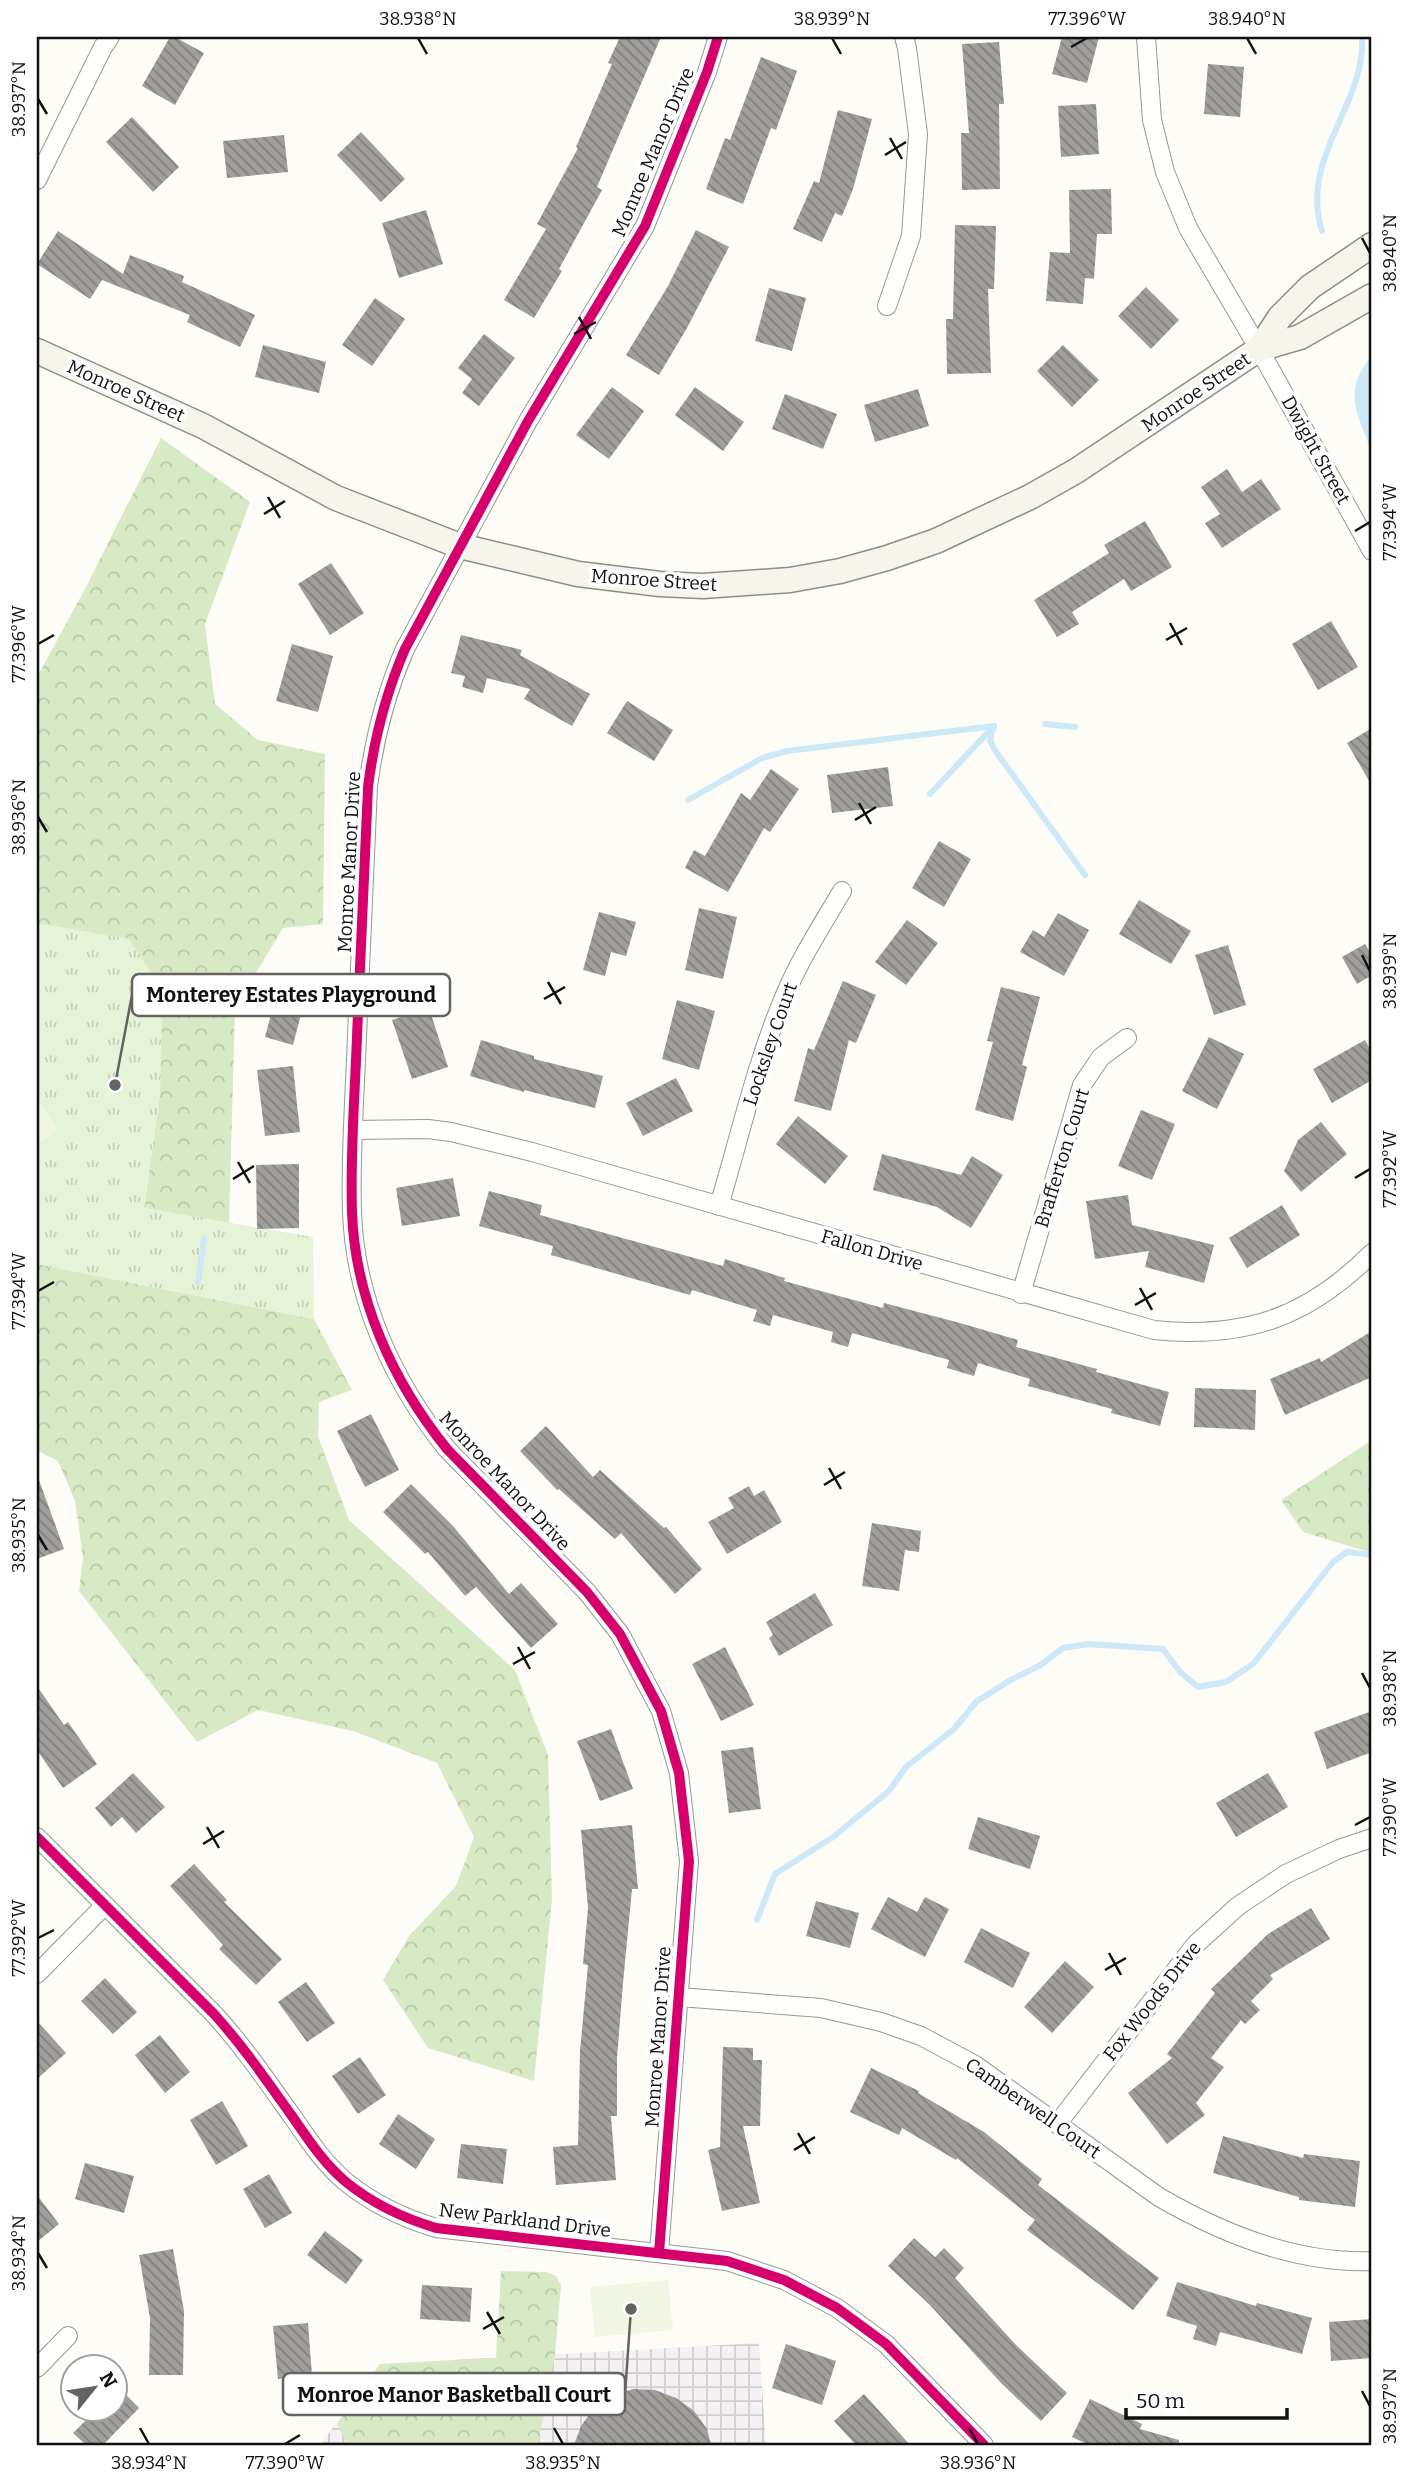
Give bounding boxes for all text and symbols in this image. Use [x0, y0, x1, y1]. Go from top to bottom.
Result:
text: 38.938°N [379, 8, 457, 30]
text: 38.939°N [794, 8, 870, 30]
text: 77.396°W [1048, 8, 1126, 30]
text: 38.940°N [1208, 8, 1286, 30]
text: 38.937°N [8, 61, 30, 137]
street label: Monroe Manor Drive [607, 64, 699, 240]
text: 38.940°N [1379, 214, 1401, 292]
street label: Monroe Street [1137, 347, 1255, 437]
street label: Monroe Street [64, 355, 188, 427]
street label: Dwight Street [1277, 392, 1355, 508]
text: 77.394°W [1379, 483, 1401, 561]
street label: Monroe Street [590, 564, 718, 596]
text: 77.396°W [8, 605, 30, 683]
street label: Monroe Manor Drive [333, 771, 365, 953]
text: 38.936°N [8, 779, 30, 855]
text: 38.939°N [1379, 933, 1401, 1009]
callout: Monterey Estates Playground [132, 974, 450, 1016]
street label: Locksley Court [738, 979, 802, 1109]
text: Monterey Estates Playground [146, 982, 436, 1008]
street label: Brafferton Court [1030, 1085, 1094, 1231]
text: 77.392°W [1379, 1130, 1401, 1208]
street label: Fallon Drive [818, 1224, 926, 1276]
text: 77.394°W [8, 1252, 30, 1330]
street label: Monroe Manor Drive [435, 1407, 575, 1555]
text: 38.935°N [8, 1497, 30, 1573]
text: 38.938°N [1379, 1649, 1401, 1727]
text: 77.390°W [1379, 1777, 1401, 1856]
text: 77.392°W [8, 1899, 30, 1977]
street label: Fox Woods Drive [1098, 1937, 1206, 2065]
street label: Monroe Manor Drive [640, 1946, 676, 2128]
street label: Camberwell Court [961, 2053, 1105, 2163]
street label: New Parkland Drive [438, 2198, 612, 2242]
text: 38.934°N [8, 2215, 30, 2291]
north arrow [60, 2352, 130, 2422]
text: N [95, 2368, 122, 2392]
text: 38.937°N [1379, 2368, 1401, 2444]
callout: Monroe Manor Basketball Court [283, 2373, 625, 2415]
scale bar [1126, 2377, 1286, 2421]
text: Monroe Manor Basketball Court [297, 2382, 612, 2408]
text: 50 m [1136, 2388, 1185, 2414]
text: 38.934°N [111, 2452, 187, 2474]
text: 77.390°W [246, 2452, 325, 2474]
text: 38.935°N [525, 2452, 601, 2474]
text: 38.936°N [940, 2452, 1016, 2474]

